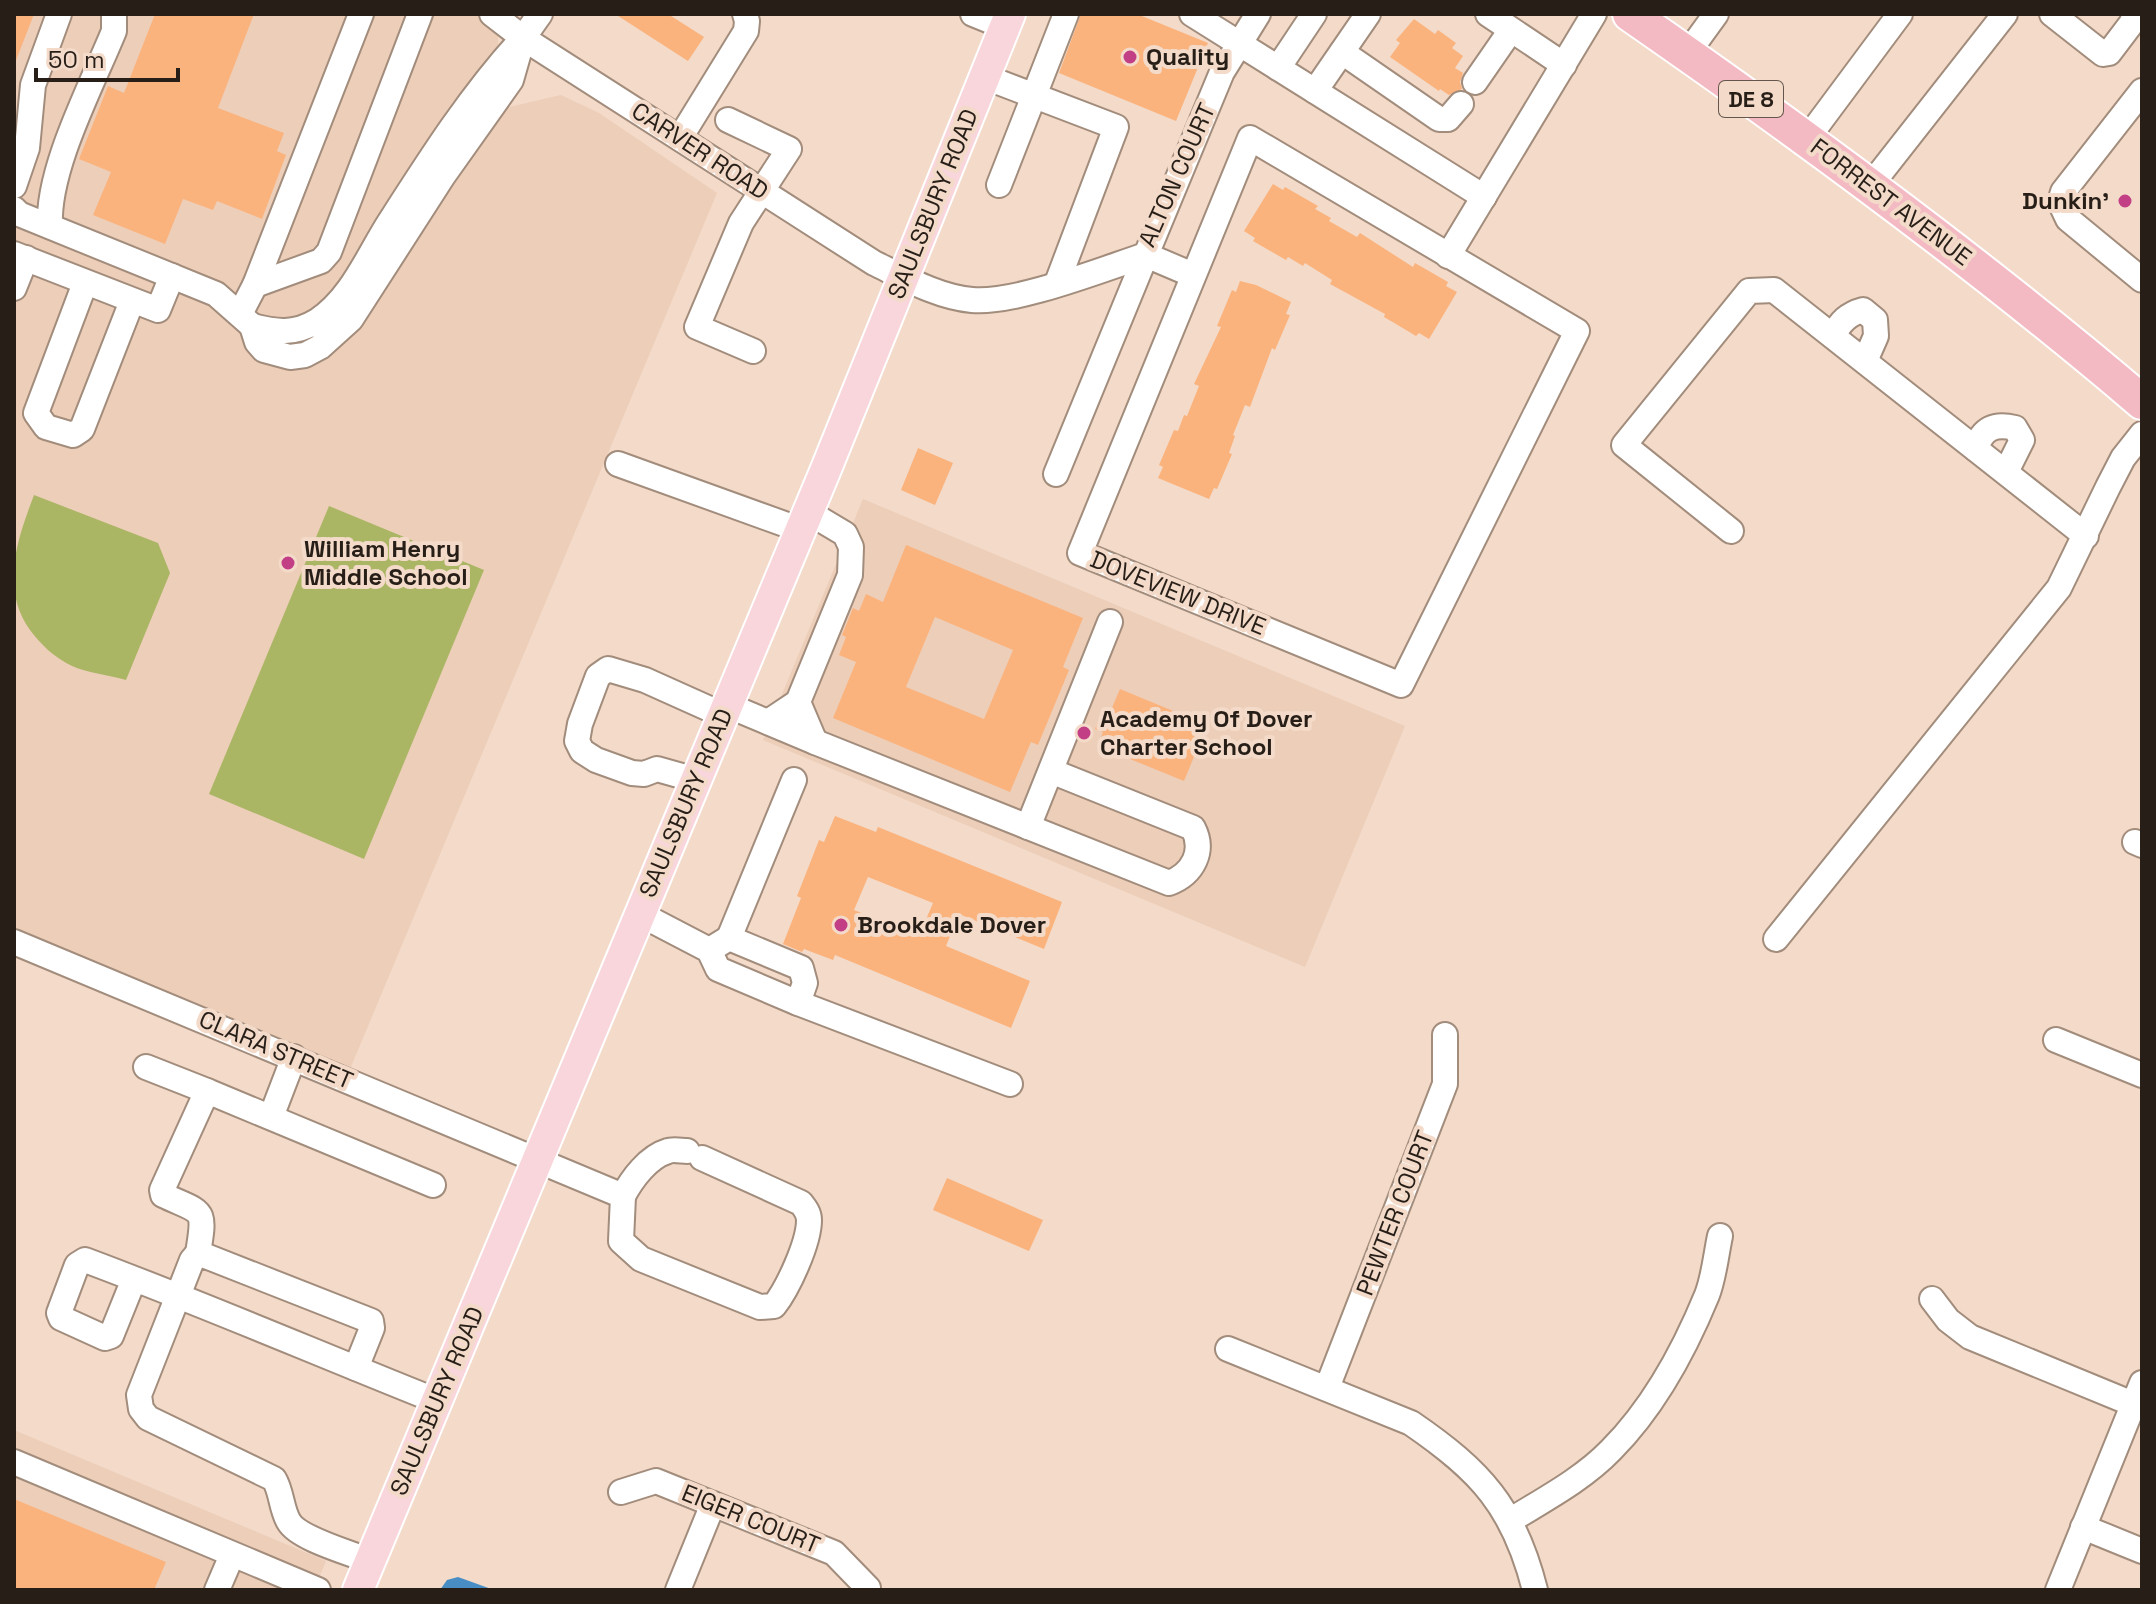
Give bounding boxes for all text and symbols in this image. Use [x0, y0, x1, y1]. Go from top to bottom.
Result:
scale bar [36, 32, 178, 82]
place label: Quality [1146, 41, 1229, 72]
text: 50 m [48, 44, 105, 75]
marker: Quality [1121, 48, 1139, 66]
road number: DE 8 [1719, 81, 1783, 117]
street label: CARVER ROAD [626, 95, 775, 206]
street label: ALTON COURT [1131, 98, 1222, 251]
street label: SAULSBURY ROAD [880, 104, 985, 303]
street label: FORREST AVENUE [1805, 131, 1978, 272]
place label: Dunkin' [2022, 185, 2109, 216]
marker: Dunkin' [2116, 192, 2134, 210]
place label: William Henry Middle School [304, 533, 468, 592]
street label: DOVEVIEW DRIVE [1086, 543, 1270, 642]
marker: William Henry Middle School [279, 554, 297, 572]
place label: Academy Of Dover Charter School [1100, 703, 1313, 762]
street label: SAULSBURY ROAD [632, 704, 739, 902]
marker: Academy Of Dover Charter School [1075, 724, 1093, 742]
place label: Brookdale Dover [857, 909, 1046, 940]
marker: Brookdale Dover [832, 916, 850, 934]
street label: CLARA STREET [195, 1003, 358, 1096]
street label: PEWTER COURT [1349, 1126, 1440, 1300]
street label: SAULSBURY ROAD [383, 1302, 490, 1500]
street label: EIGER COURT [677, 1477, 825, 1560]

